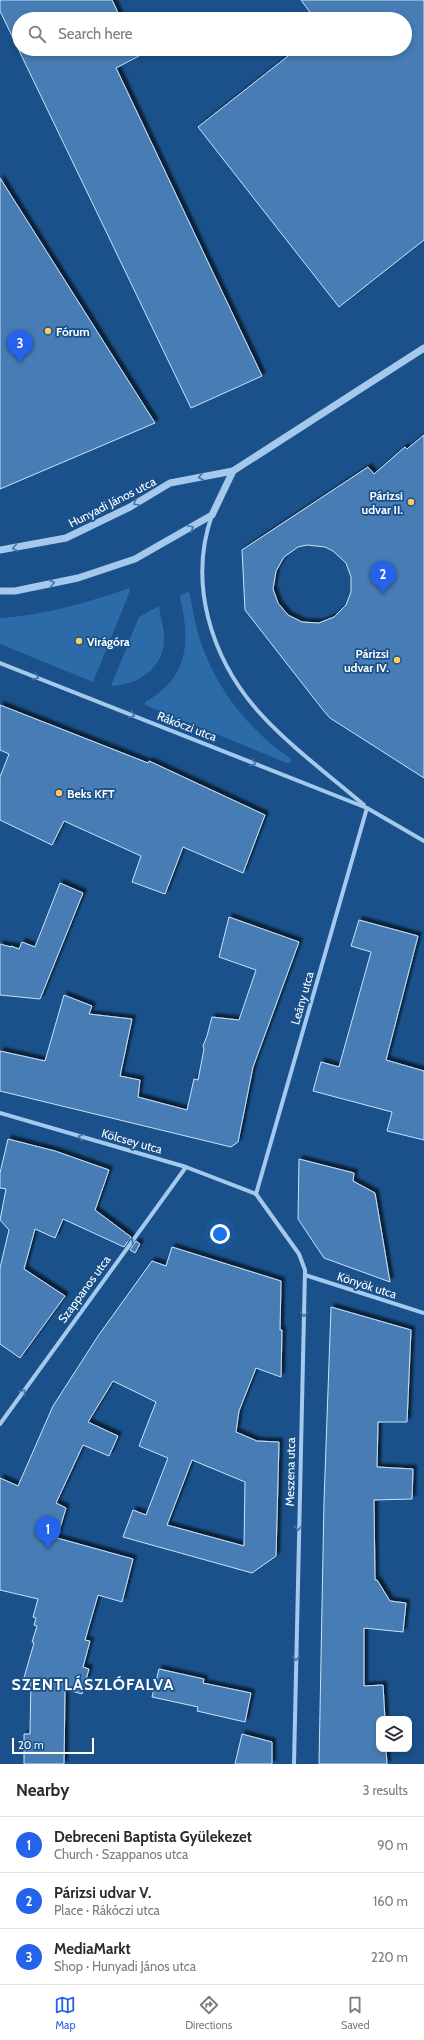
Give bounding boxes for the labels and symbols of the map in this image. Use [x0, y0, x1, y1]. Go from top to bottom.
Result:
place label: Fórum [56, 324, 90, 339]
marker: Fórum [43, 326, 53, 336]
pin: 3 [7, 330, 33, 363]
street label: Hunyadi János utca [66, 473, 158, 530]
one-way arrow [198, 473, 205, 481]
place label: Párizsi udvar II. [362, 488, 403, 517]
marker: Párizsi udvar II. [406, 497, 416, 507]
one-way arrow [133, 499, 140, 506]
one-way arrow [187, 525, 194, 533]
one-way arrow [12, 543, 18, 551]
pin: 2 [370, 561, 396, 594]
one-way arrow [49, 580, 55, 588]
place label: Virágóra [87, 634, 130, 649]
marker: Virágóra [74, 636, 84, 646]
place label: Párizsi udvar IV. [344, 646, 389, 675]
marker: Párizsi udvar IV. [392, 655, 402, 665]
one-way arrow [33, 672, 40, 680]
street label: Rákóczi utca [155, 708, 219, 744]
one-way arrow [127, 710, 135, 718]
one-way arrow [249, 758, 256, 766]
place label: Beks KFT [67, 786, 115, 801]
marker: Beks KFT [54, 788, 64, 798]
street label: Leány utca [287, 969, 317, 1026]
street label: Kölcsey utca [100, 1125, 164, 1157]
one-way arrow [78, 1133, 85, 1142]
your location [210, 1224, 230, 1244]
one-way arrow [127, 1238, 134, 1245]
street label: Szappanos utca [54, 1252, 114, 1326]
street label: Könyök utca [335, 1268, 399, 1302]
one-way arrow [300, 1311, 308, 1317]
one-way arrow [18, 1389, 25, 1396]
street label: Meszena utca [282, 1437, 298, 1507]
pin: 1 [35, 1516, 61, 1549]
one-way arrow [294, 1525, 302, 1531]
one-way arrow [291, 1655, 300, 1661]
district label: SZENTLÁSZLÓFALVA [12, 1675, 174, 1694]
scale bar [12, 1736, 94, 1755]

